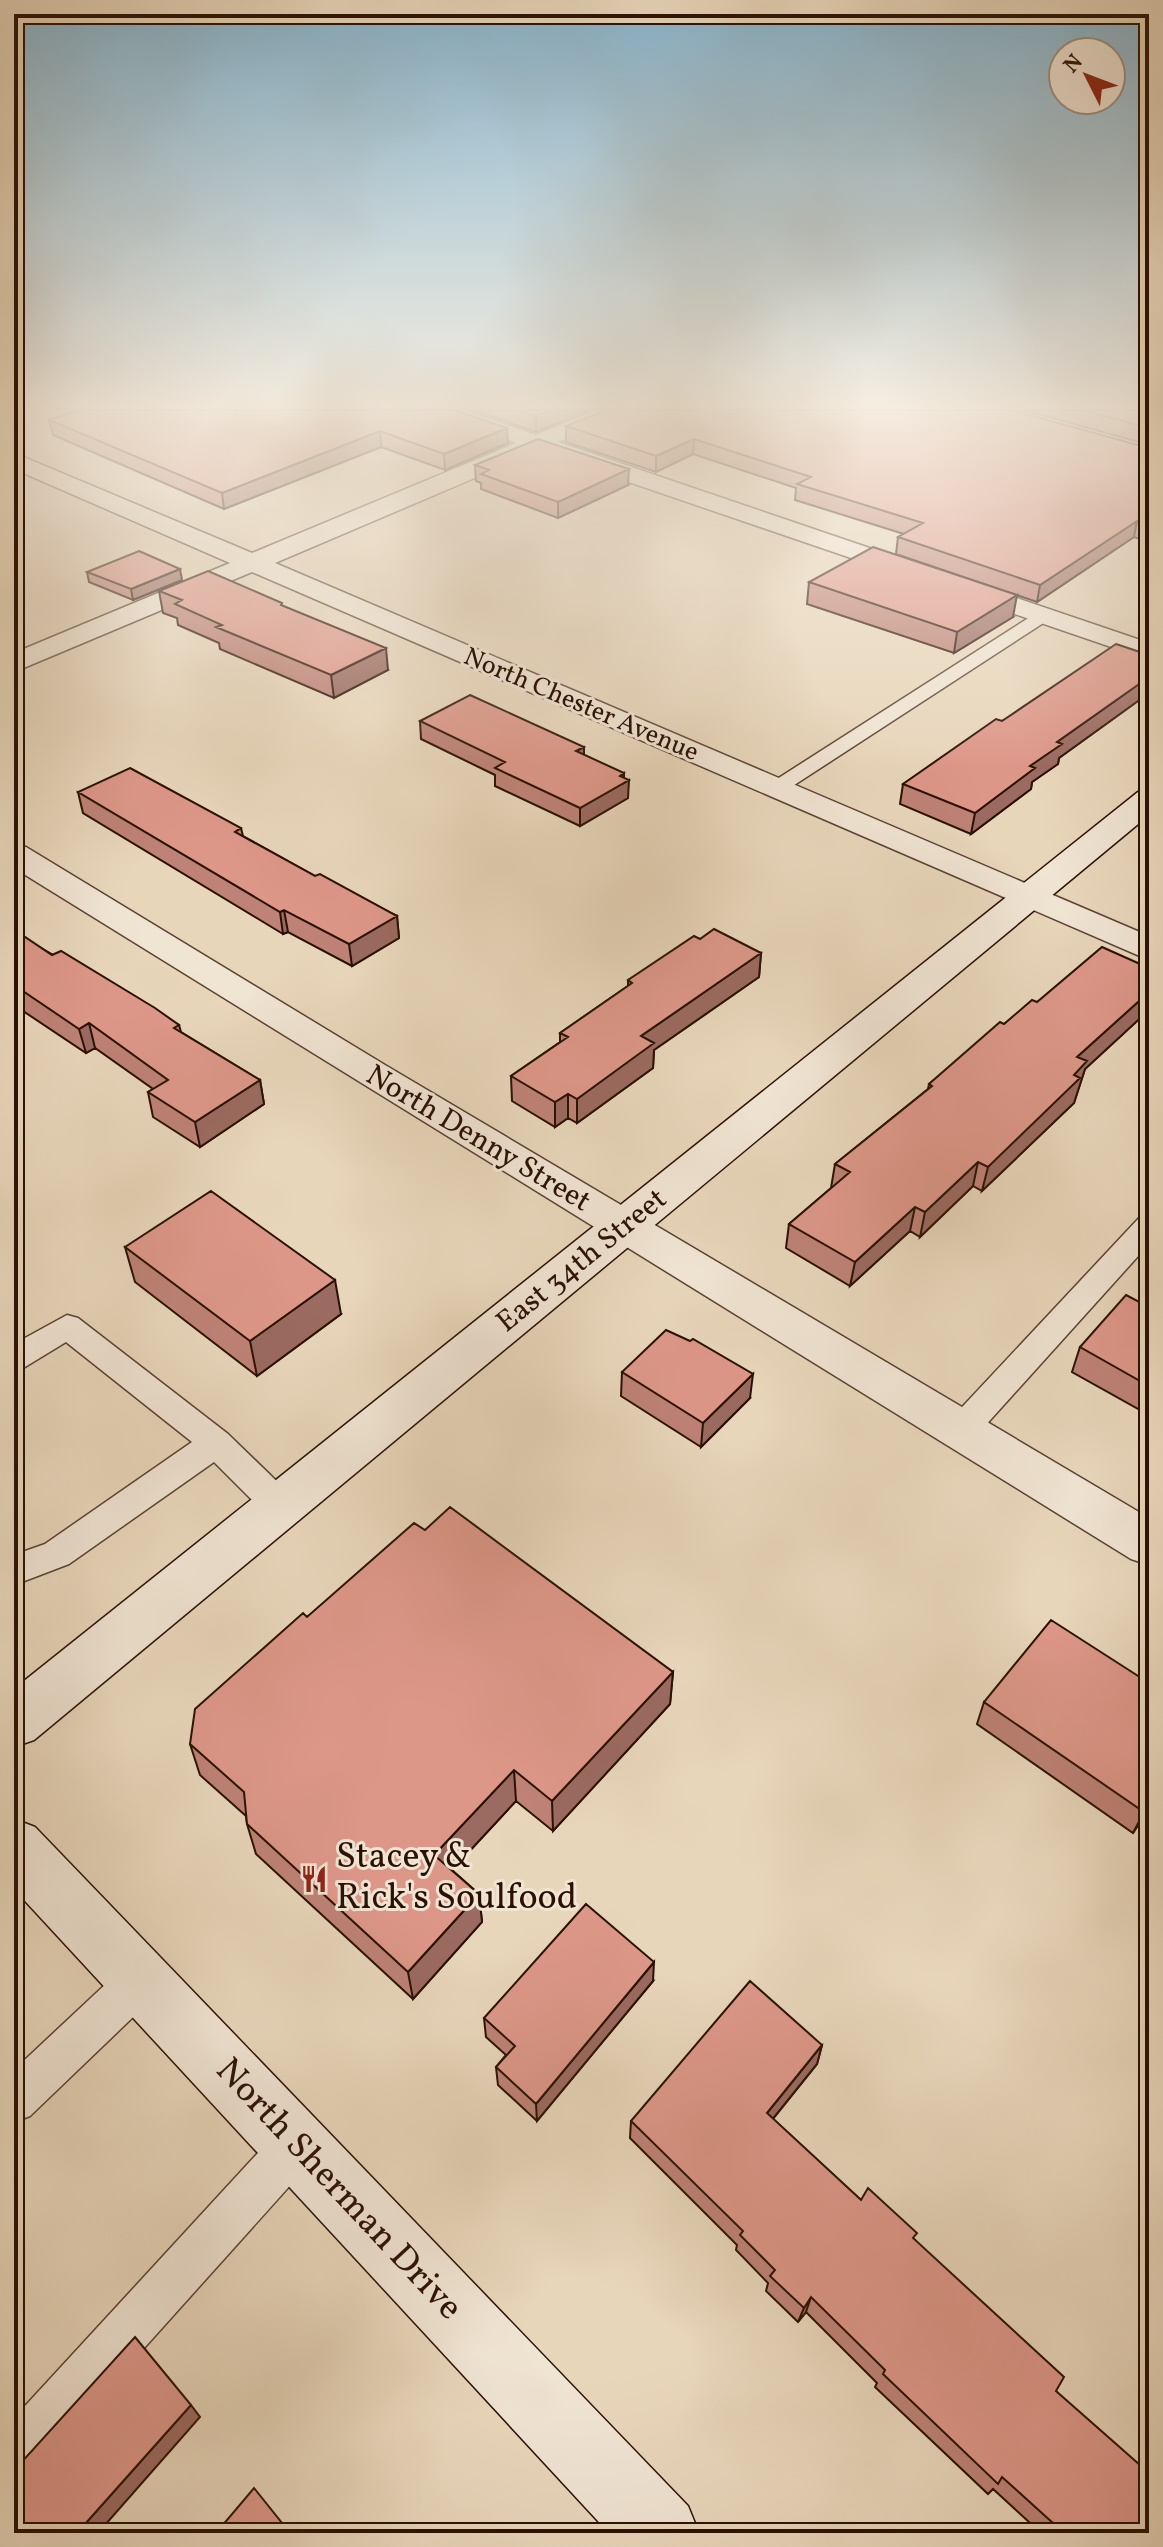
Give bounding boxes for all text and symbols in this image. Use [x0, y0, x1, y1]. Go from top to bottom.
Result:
north arrow [1047, 36, 1127, 116]
text: N [1057, 48, 1091, 81]
street label: North Chester Avenue [458, 639, 704, 771]
street label: North Denny Street [358, 1055, 598, 1223]
street label: East 34th Street [488, 1179, 676, 1343]
place label: Stacey & Rick's Soulfood [336, 1833, 577, 1924]
restaurant icon: Stacey & Rick's Soulfood [299, 1864, 329, 1894]
street label: North Sherman Drive [203, 2048, 473, 2332]

